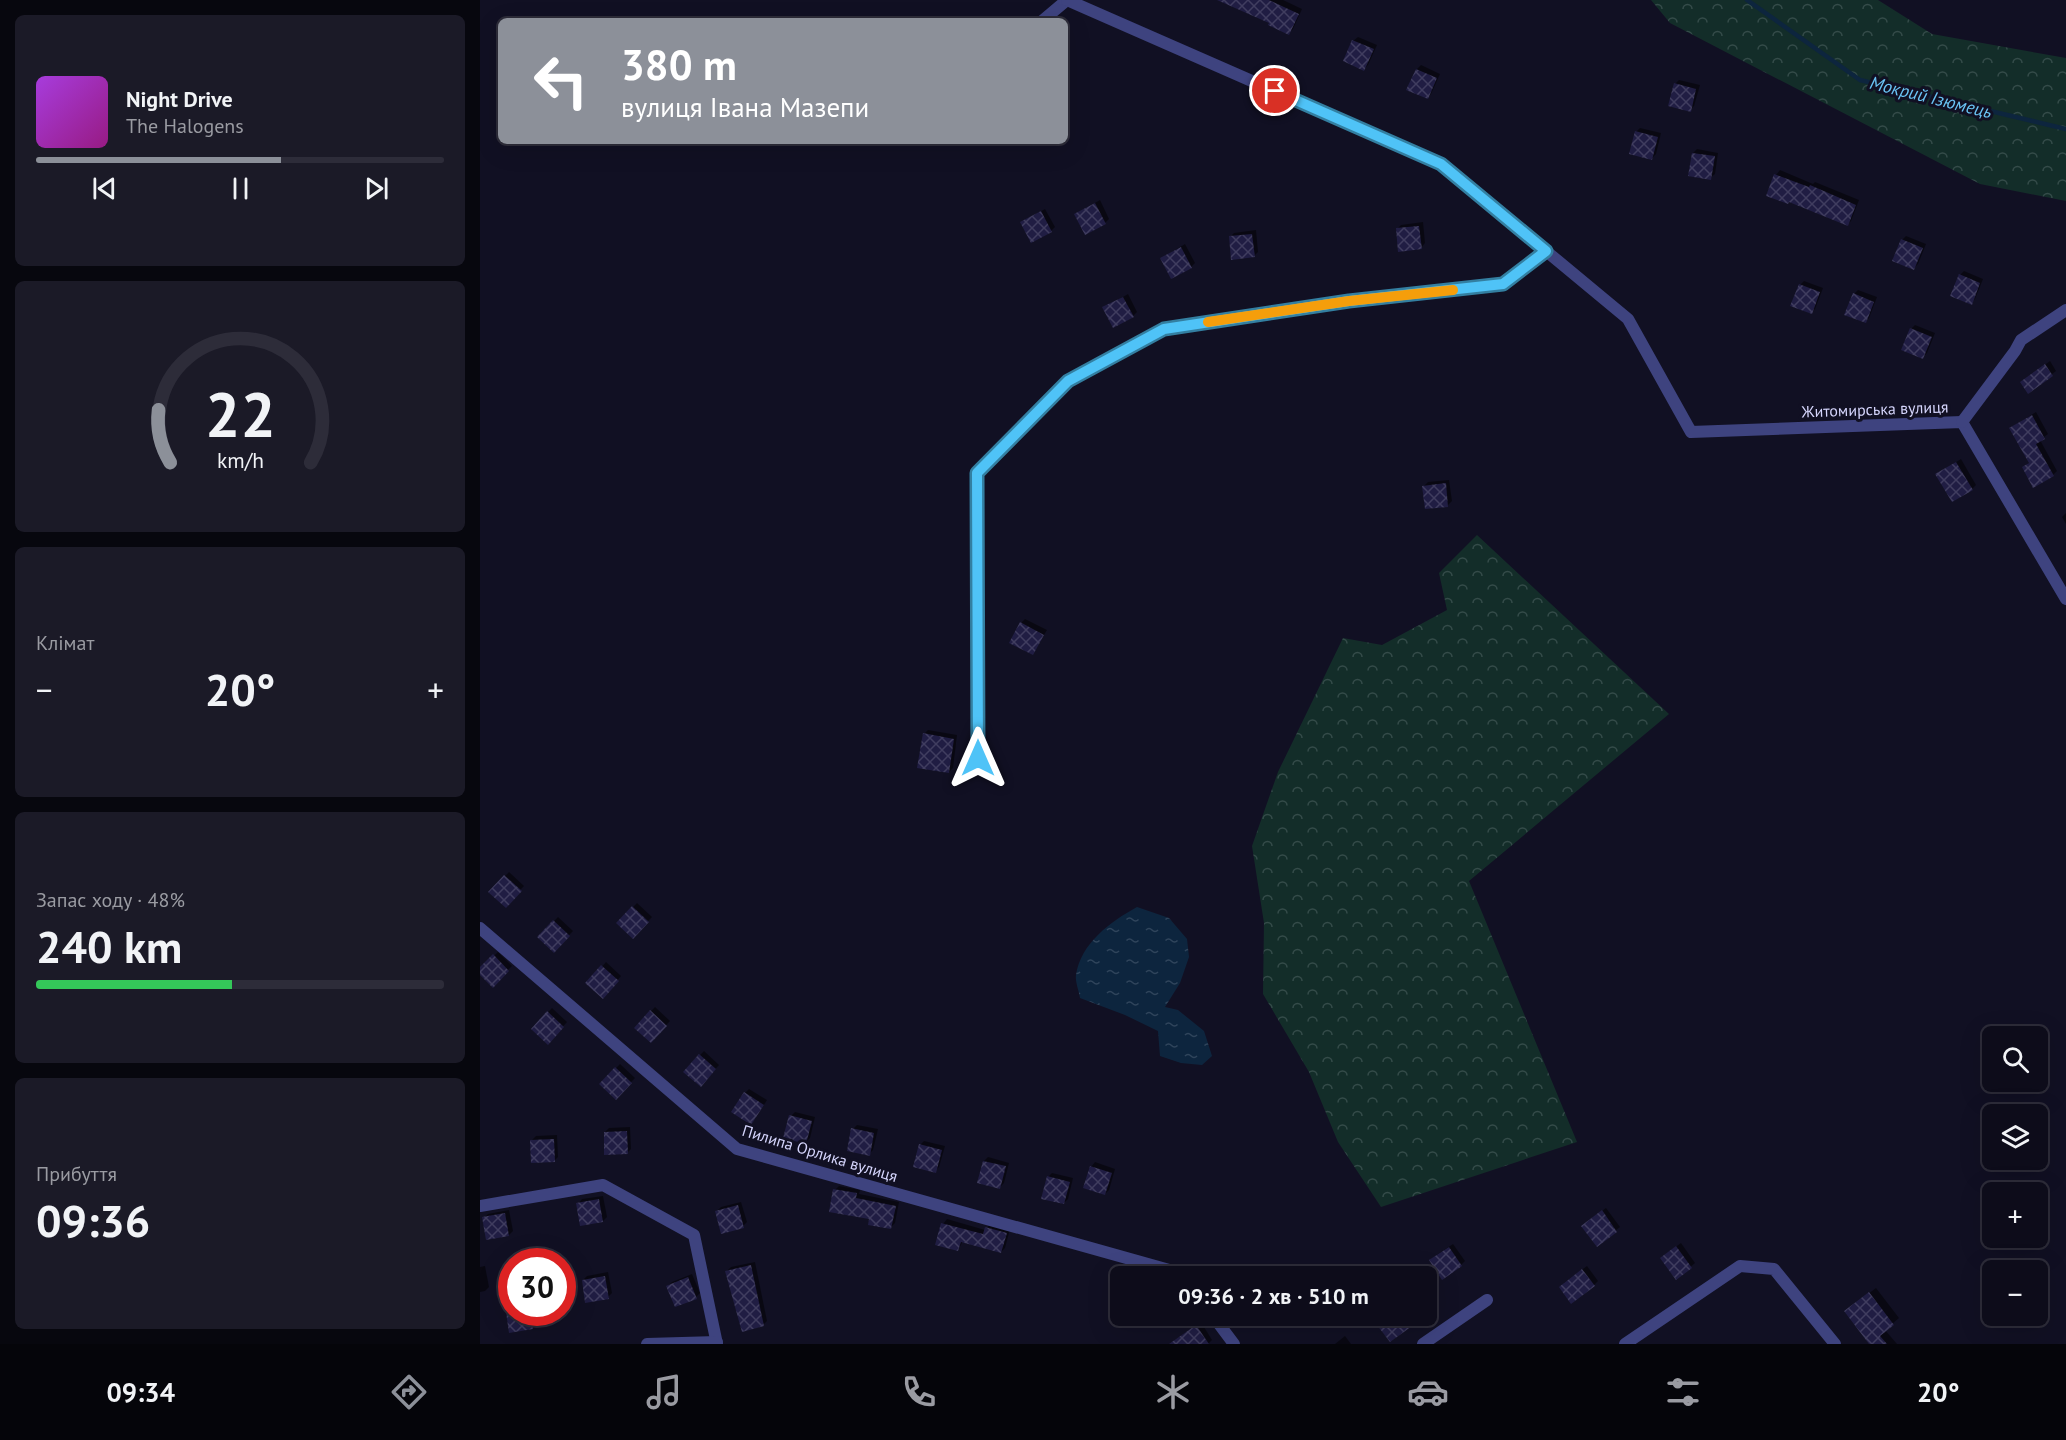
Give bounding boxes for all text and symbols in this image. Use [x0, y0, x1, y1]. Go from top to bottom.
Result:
text: 380 m [621, 37, 737, 92]
icon: left [522, 42, 600, 120]
pin [1249, 65, 1300, 116]
water label: Мокрий Ізюмець [1868, 71, 1994, 123]
icon: arrive [1258, 74, 1291, 107]
text: Night Drive [126, 85, 233, 113]
text: вулиця Івана Мазепи [621, 90, 869, 124]
text: The Halogens [126, 113, 244, 139]
icon: previous [88, 172, 121, 205]
icon: pause [224, 172, 257, 205]
icon: next [360, 172, 393, 205]
text: 22 [205, 373, 275, 454]
street label: Житомирська вулиця [1800, 396, 1949, 422]
text: km/h [216, 447, 263, 475]
text: Клімат [36, 630, 94, 656]
text: 20° [205, 660, 275, 718]
text: − [36, 668, 53, 711]
text: + [427, 668, 444, 711]
position arrow [946, 726, 1010, 790]
text: Запас ходу · 48% [36, 887, 185, 913]
text: 240 km [36, 917, 182, 975]
map controls [1982, 1026, 2048, 1326]
button: search [1982, 1026, 2048, 1092]
button: layers [1982, 1104, 2048, 1170]
street label: Пилипа Орлика вулиця [740, 1120, 900, 1186]
text: Прибуття [36, 1161, 117, 1187]
button: + [1982, 1182, 2048, 1248]
text: 09:36 [36, 1191, 150, 1249]
speed limit sign: 30 [498, 1248, 576, 1326]
button: − [1982, 1260, 2048, 1326]
text: 09:36 · 2 хв · 510 m [1178, 1282, 1369, 1310]
icon: directions [388, 1371, 430, 1413]
icon: music [643, 1371, 685, 1413]
icon: phone [898, 1371, 940, 1413]
icon: climate [1152, 1371, 1194, 1413]
icon: car [1407, 1371, 1449, 1413]
icon: filters [1662, 1371, 1704, 1413]
text: 09:34 [106, 1375, 175, 1409]
text: 20° [1917, 1375, 1959, 1409]

